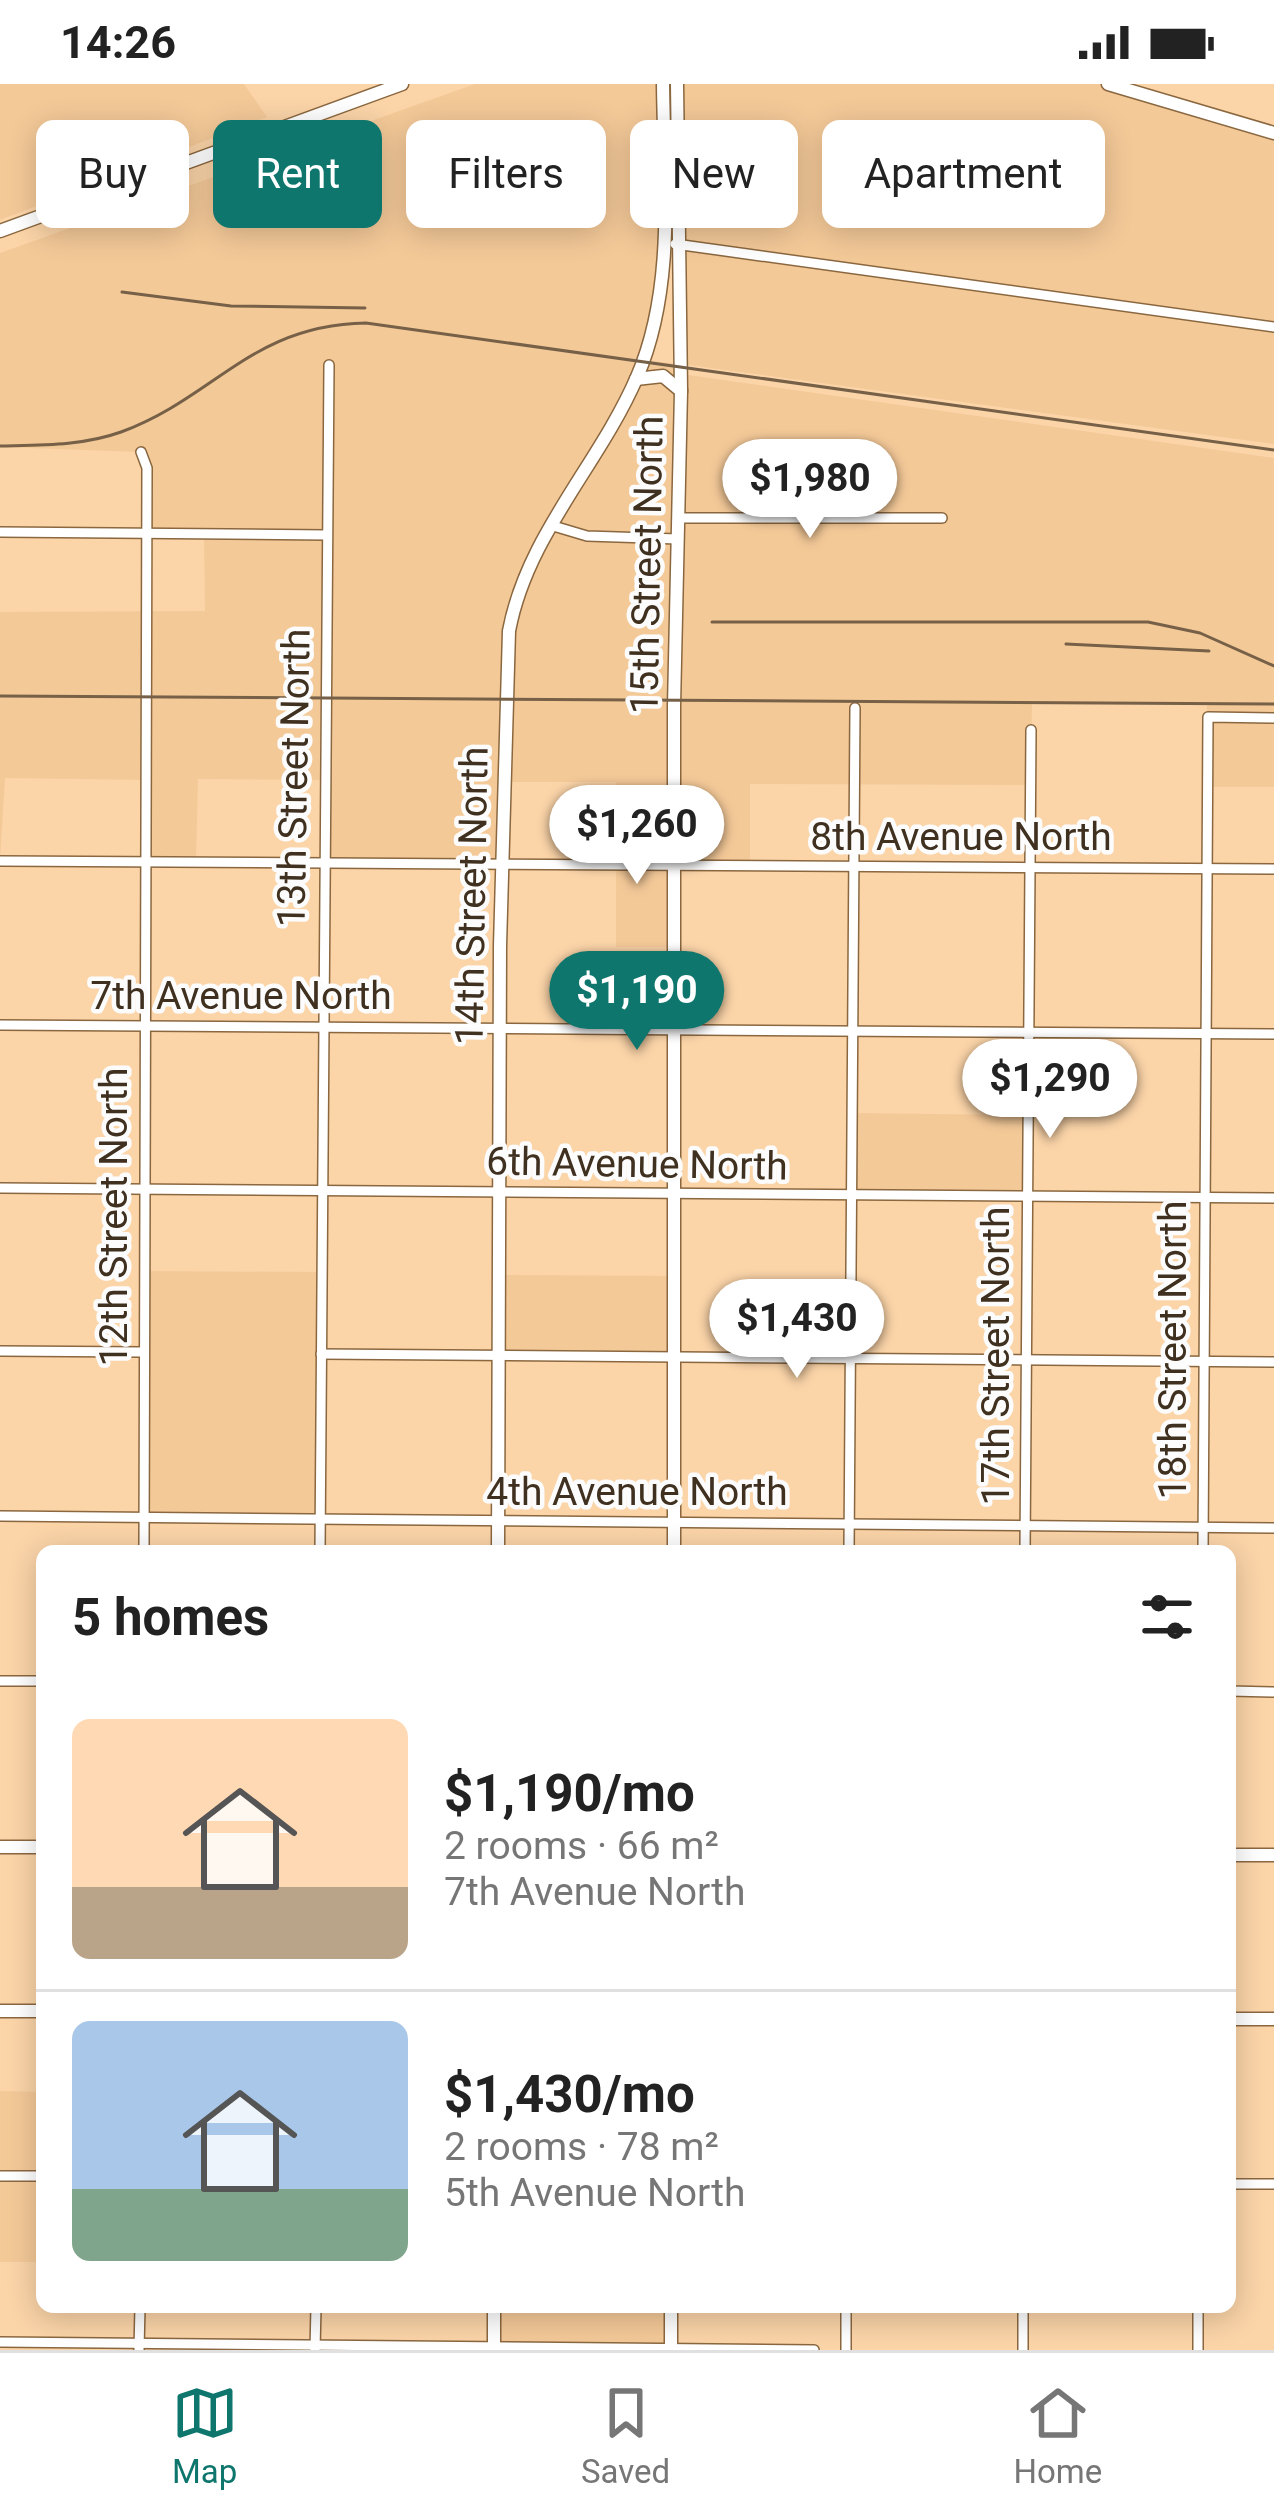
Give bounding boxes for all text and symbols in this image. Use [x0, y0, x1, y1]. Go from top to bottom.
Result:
text: 14:26 [60, 16, 176, 69]
chip: Buy [36, 120, 189, 228]
chip: Rent [213, 120, 382, 228]
chip: Filters [406, 120, 606, 228]
chip: New [630, 120, 798, 228]
chip: Apartment [822, 120, 1105, 228]
street label: 15th Street North [621, 415, 673, 715]
pin: $1,980 [712, 439, 908, 541]
text: $1,980 [749, 455, 871, 501]
street label: 13th Street North [268, 628, 320, 928]
street label: 14th Street North [446, 746, 498, 1046]
pin: $1,260 [539, 785, 735, 887]
text: $1,260 [576, 801, 698, 847]
street label: 8th Avenue North [810, 814, 1112, 860]
pin: $1,190 [539, 951, 735, 1053]
text: $1,190 [576, 967, 698, 1013]
street label: 7th Avenue North [90, 973, 392, 1019]
pin: $1,290 [952, 1039, 1148, 1141]
text: $1,290 [989, 1055, 1111, 1101]
street label: 12th Street North [91, 1068, 137, 1366]
street label: 6th Avenue North [486, 1138, 788, 1190]
street label: 18th Street North [1150, 1201, 1196, 1499]
street label: 17th Street North [973, 1207, 1019, 1505]
pin: $1,430 [699, 1279, 895, 1381]
text: $1,430 [736, 1295, 858, 1341]
street label: 4th Avenue North [486, 1469, 788, 1515]
icon: filters [1134, 1584, 1200, 1650]
text: 5 homes [72, 1588, 269, 1647]
text: $1,190/mo [444, 1764, 695, 1823]
icon: home [168, 1767, 312, 1911]
text: 2 rooms · 66 m² [444, 1823, 719, 1869]
text: 7th Avenue North [444, 1869, 746, 1915]
text: $1,430/mo [444, 2065, 695, 2124]
icon: home [168, 2069, 312, 2213]
text: 2 rooms · 78 m² [444, 2124, 719, 2170]
text: 5th Avenue North [444, 2170, 746, 2216]
tab: Map [172, 2380, 238, 2491]
tab: Saved [581, 2380, 670, 2491]
tab: Home [1014, 2380, 1102, 2491]

